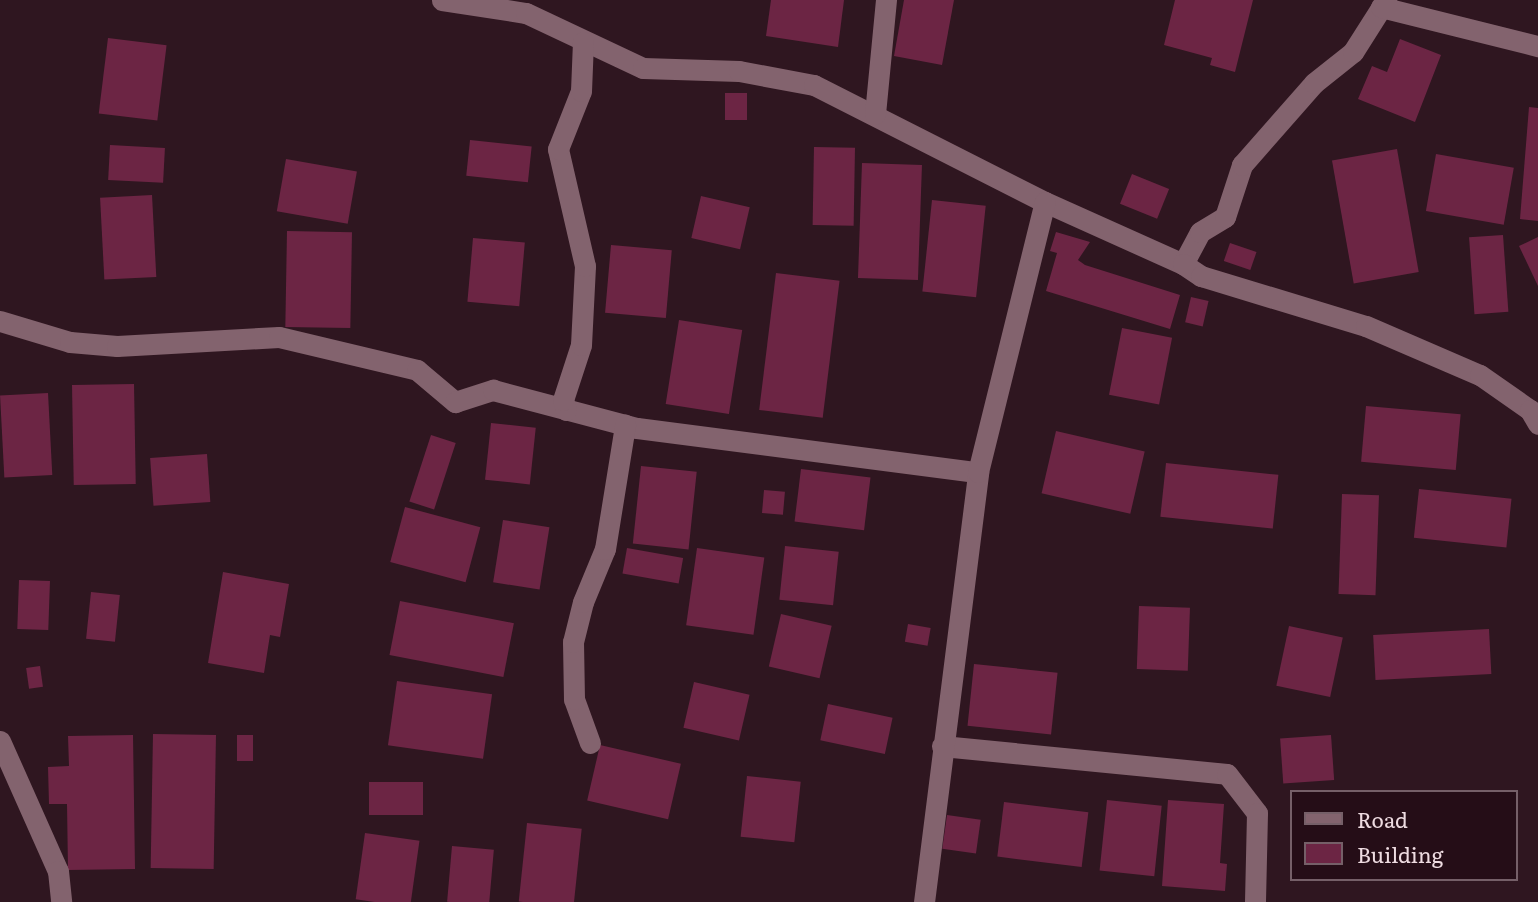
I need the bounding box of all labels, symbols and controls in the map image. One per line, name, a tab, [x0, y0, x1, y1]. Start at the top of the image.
legend	[1290, 790, 1517, 881]
text: Road	[1357, 803, 1408, 834]
text: Building	[1357, 838, 1443, 869]

